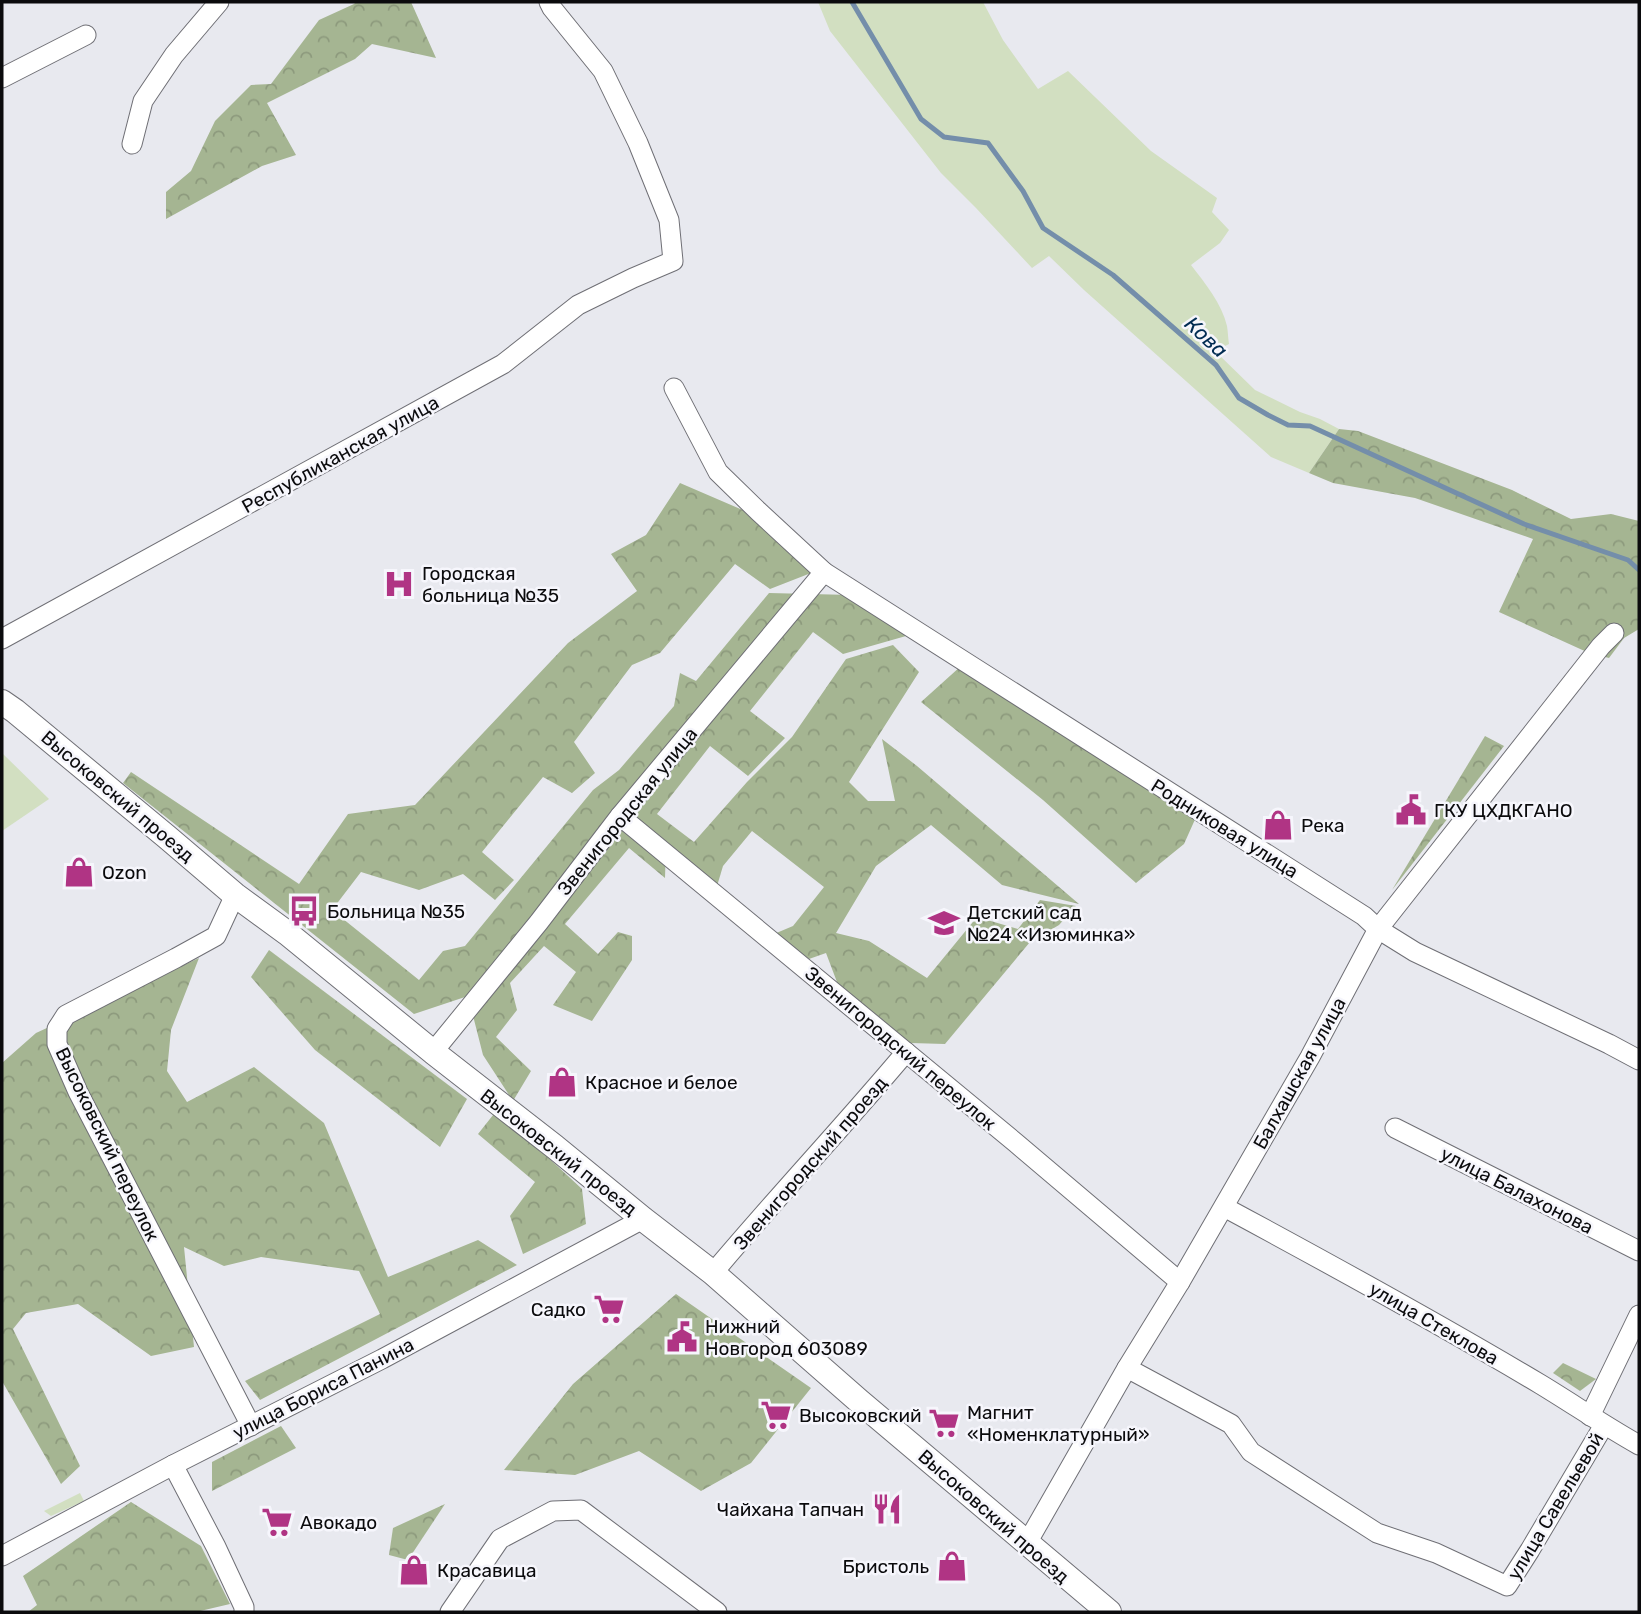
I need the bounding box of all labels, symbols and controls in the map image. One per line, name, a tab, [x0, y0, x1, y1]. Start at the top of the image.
water label: Кова	[1180, 311, 1233, 362]
street label: Республиканская улица	[238, 391, 443, 518]
place label: Городская больница №35	[422, 562, 559, 607]
hospital icon: Городская больница №35	[382, 567, 416, 601]
street label: Звенигородская улица	[553, 723, 702, 900]
street label: Высоковский проезд	[37, 726, 199, 867]
street label: Родниковая улица	[1147, 774, 1303, 883]
public building icon: ГКУ ЦХДКГАНО	[1394, 793, 1428, 827]
place label: ГКУ ЦХДКГАНО	[1434, 799, 1573, 822]
shop icon: Река	[1261, 808, 1295, 842]
place label: Река	[1301, 814, 1345, 837]
shop icon: Ozon	[62, 855, 96, 889]
place label: Ozon	[102, 861, 147, 884]
bus stop icon: Больница №35	[287, 894, 321, 928]
place label: Больница №35	[327, 900, 465, 923]
place label: Детский сад №24 «Изюминка»	[967, 901, 1135, 946]
school or university icon: Детский сад №24 «Изюминка»	[927, 906, 961, 940]
street label: Звенигородский переулок	[800, 962, 1001, 1135]
street label: Балхашская улица	[1248, 993, 1351, 1153]
street label: Высоковский переулок	[51, 1044, 165, 1245]
shop icon: Красное и белое	[545, 1065, 579, 1099]
place label: Красное и белое	[585, 1071, 738, 1094]
street label: Звенигородский проезд	[729, 1072, 892, 1255]
street label: Высоковский проезд	[476, 1084, 642, 1221]
street label: улица Балахонова	[1437, 1142, 1597, 1239]
street label: улица Стеклова	[1365, 1277, 1503, 1370]
supermarket icon: Садко	[592, 1292, 626, 1326]
place label: Садко	[531, 1298, 586, 1321]
place label: Нижний Новгород 603089	[705, 1315, 868, 1360]
public building icon: Нижний Новгород 603089	[665, 1320, 699, 1354]
street label: улица Бориса Панина	[229, 1333, 418, 1444]
supermarket icon: Высоковский	[759, 1398, 793, 1432]
place label: Магнит «Номенклатурный»	[967, 1401, 1150, 1446]
place label: Высоковский	[799, 1404, 922, 1427]
supermarket icon: Магнит «Номенклатурный»	[927, 1406, 961, 1440]
street label: улица Савельевой	[1502, 1428, 1609, 1584]
street label: Высоковский проезд	[913, 1445, 1074, 1588]
restaurant icon: Чайхана Тапчан	[870, 1492, 904, 1526]
place label: Чайхана Тапчан	[717, 1498, 864, 1521]
supermarket icon: Авокадо	[260, 1505, 294, 1539]
place label: Авокадо	[300, 1511, 377, 1534]
shop icon: Бристоль	[935, 1549, 969, 1583]
shop icon: Красавица	[397, 1553, 431, 1587]
place label: Бристоль	[842, 1555, 929, 1578]
place label: Красавица	[437, 1559, 536, 1582]

